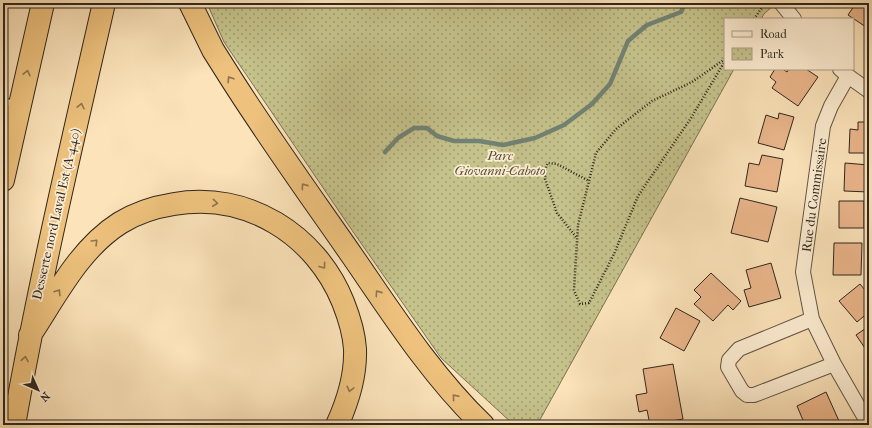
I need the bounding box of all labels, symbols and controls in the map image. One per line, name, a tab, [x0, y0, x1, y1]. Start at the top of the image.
legend	[724, 18, 854, 70]
text: Road	[760, 27, 787, 41]
text: Park	[760, 47, 785, 61]
one-way arrow	[22, 70, 30, 76]
one-way arrow	[228, 76, 235, 83]
one-way arrow	[76, 103, 84, 109]
street label: Desserte nord Laval Est (A-440)	[29, 127, 83, 301]
street label: Rue du Commissaire	[799, 136, 830, 253]
park label: Parc Giovanni-Caboto	[454, 148, 546, 178]
one-way arrow	[301, 183, 309, 190]
one-way arrow	[212, 198, 218, 207]
one-way arrow	[90, 239, 98, 247]
one-way arrow	[318, 262, 325, 269]
one-way arrow	[53, 289, 61, 296]
one-way arrow	[375, 290, 383, 297]
one-way arrow	[21, 356, 29, 362]
north arrow	[18, 370, 58, 410]
one-way arrow	[347, 386, 355, 392]
text: N	[37, 389, 52, 405]
one-way arrow	[453, 394, 460, 402]

